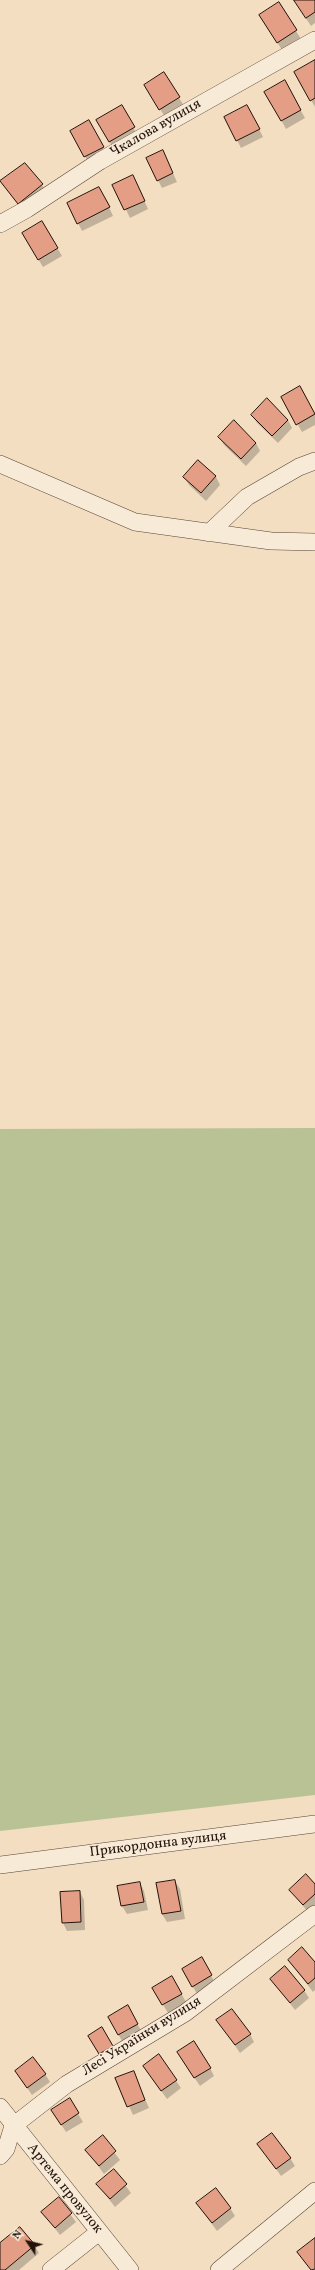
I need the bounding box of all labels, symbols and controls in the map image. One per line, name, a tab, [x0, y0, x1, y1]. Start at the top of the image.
street label: Чкалова вулиця	[108, 96, 204, 162]
street label: Прикордонна вулиця	[89, 1828, 227, 1862]
street label: Лесі Українки вулиця	[79, 1993, 205, 2081]
street label: Артема провулок	[23, 2141, 105, 2237]
north arrow	[8, 2222, 48, 2262]
text: N	[9, 2227, 26, 2242]

